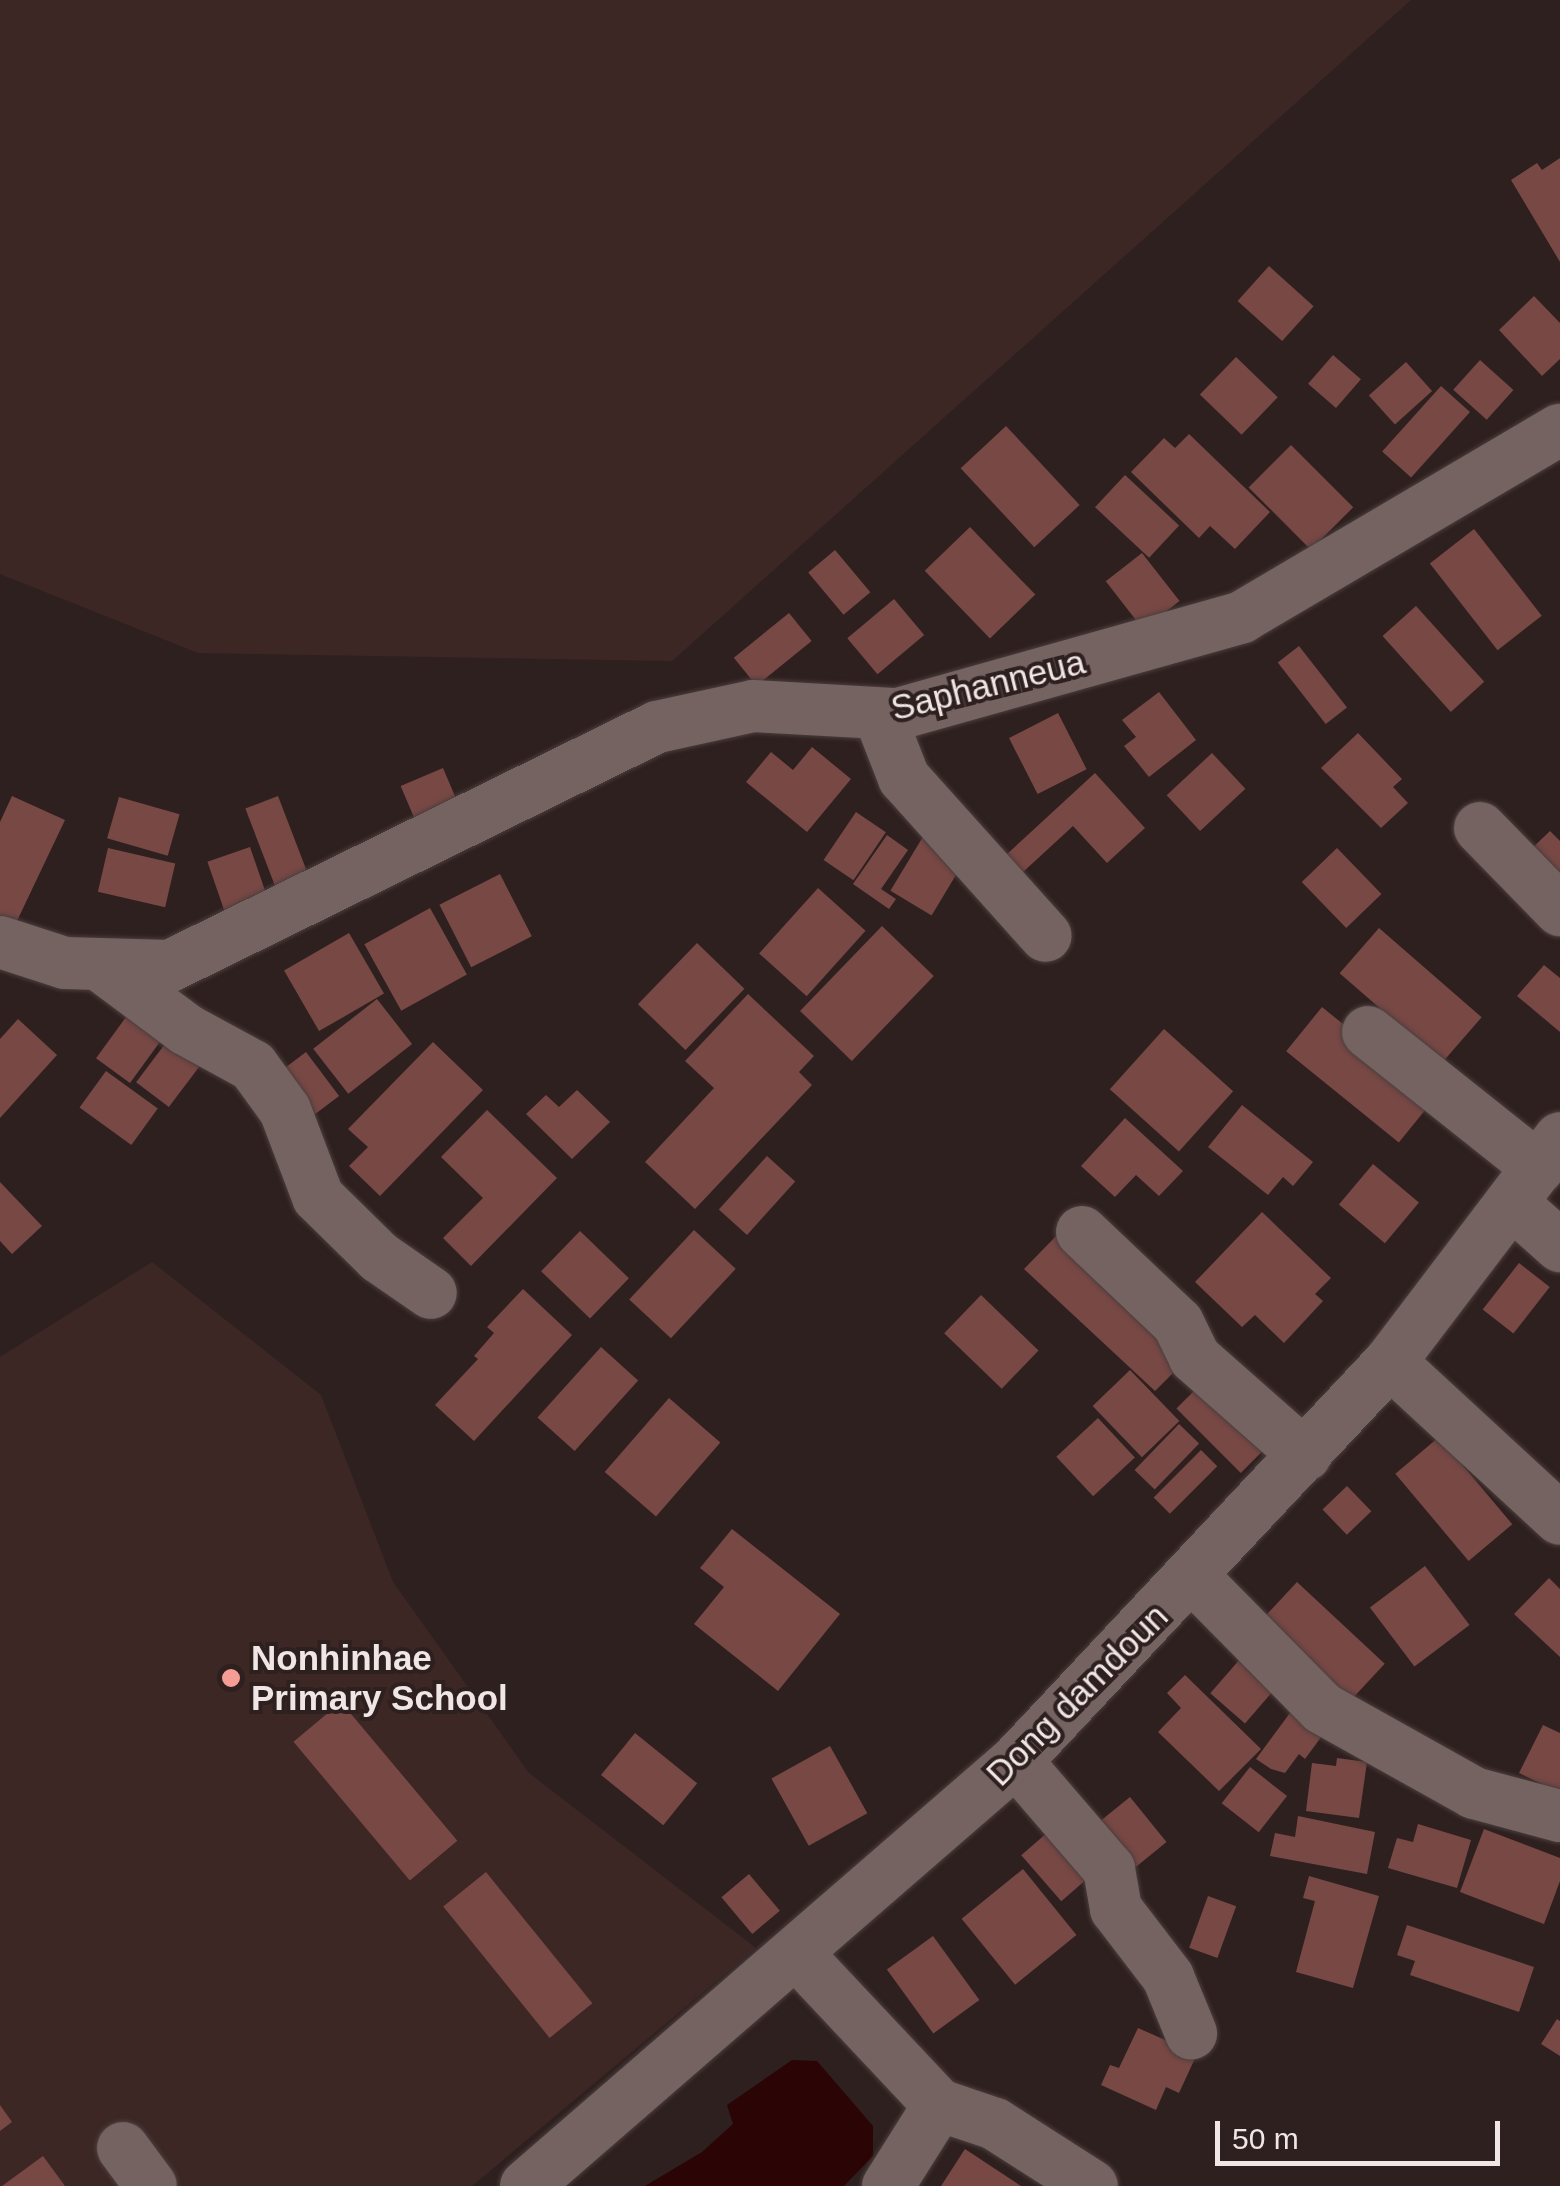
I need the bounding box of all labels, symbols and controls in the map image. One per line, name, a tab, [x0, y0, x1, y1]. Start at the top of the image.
street label: Saphanneua	[887, 641, 1089, 729]
street label: Dong damdoun	[978, 1596, 1176, 1794]
place label: Nonhinhae Primary School	[251, 1637, 508, 1719]
marker: Nonhinhae Primary School	[220, 1667, 242, 1689]
scale bar	[1220, 2101, 1505, 2163]
text: 50 m	[1232, 2122, 1299, 2155]

